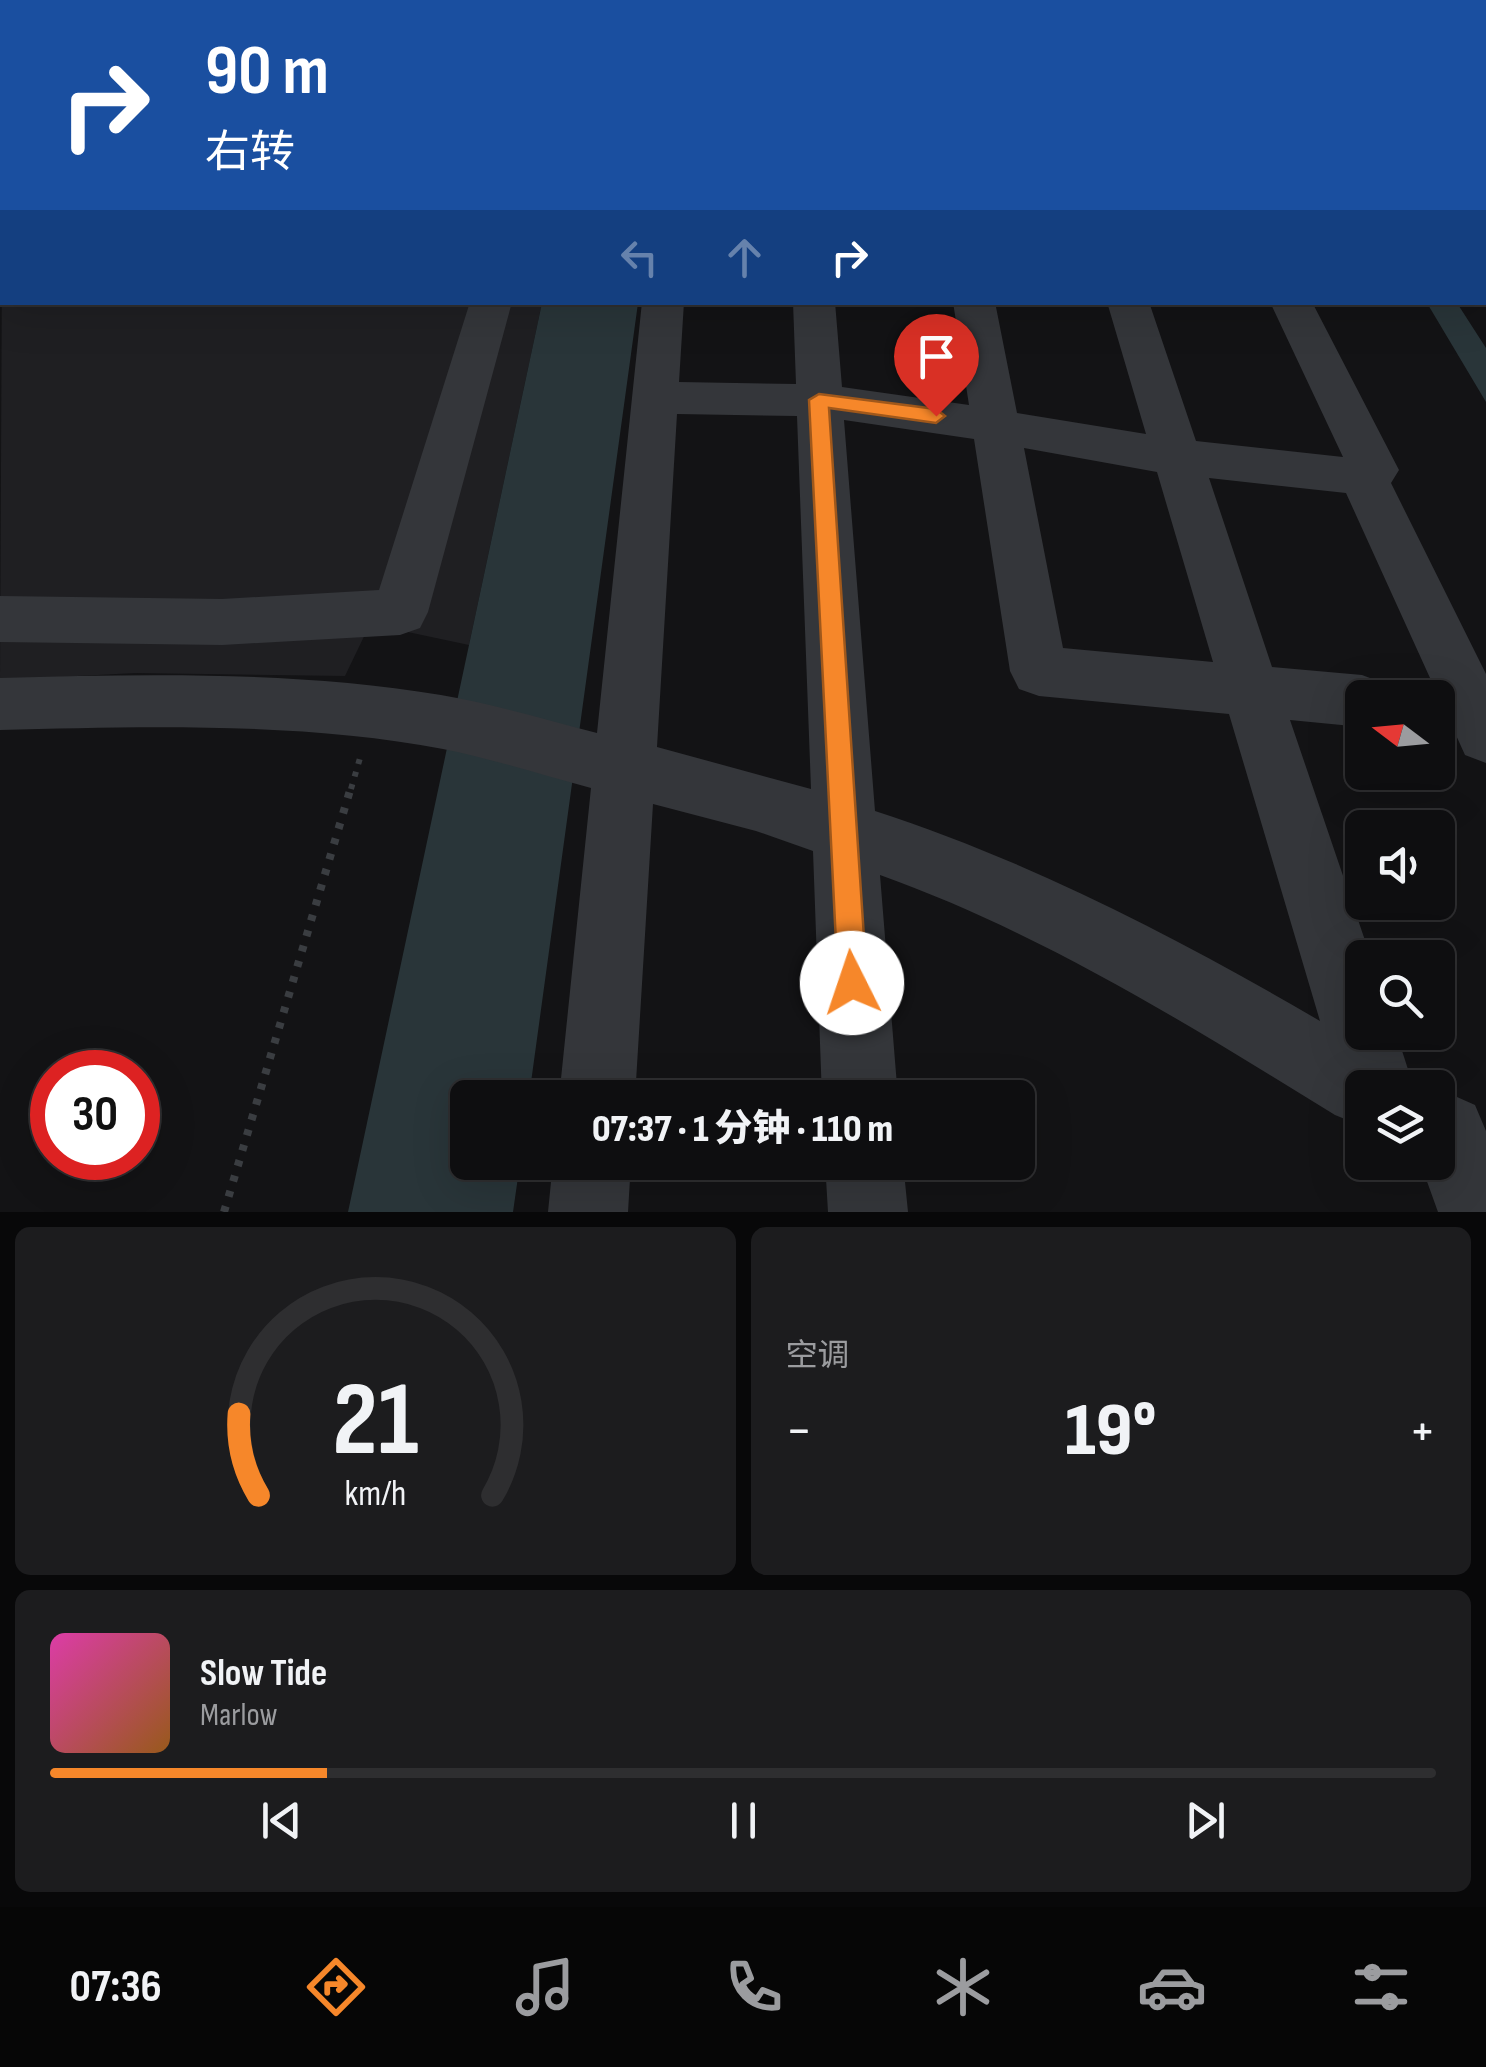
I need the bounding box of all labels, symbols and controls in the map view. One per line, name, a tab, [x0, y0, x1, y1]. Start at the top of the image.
text: 90 m	[205, 30, 329, 114]
icon: right	[40, 40, 170, 170]
text: 右转	[205, 126, 295, 181]
icon: left	[612, 230, 667, 285]
icon: ahead	[717, 230, 772, 285]
icon: right	[822, 230, 877, 285]
pin	[894, 314, 979, 417]
icon: arrive	[909, 329, 964, 384]
north arrow	[1345, 680, 1455, 790]
map controls	[1345, 680, 1455, 1180]
button: sound	[1345, 810, 1455, 920]
position arrow	[800, 931, 904, 1035]
button: search	[1345, 940, 1455, 1050]
speed limit sign: 30	[30, 1050, 160, 1180]
button: layers	[1345, 1070, 1455, 1180]
text: 07:37 · 1 分钟 · 110 m	[592, 1107, 893, 1152]
text: 空调	[786, 1337, 850, 1376]
text: 21	[332, 1359, 418, 1484]
text: 19°	[1065, 1386, 1156, 1477]
text: −	[786, 1398, 812, 1465]
text: +	[1409, 1398, 1436, 1465]
text: km/h	[344, 1473, 406, 1516]
text: Slow Tide	[200, 1651, 327, 1696]
text: Marlow	[200, 1696, 278, 1735]
icon: previous	[254, 1793, 309, 1848]
icon: pause	[716, 1793, 771, 1848]
icon: next	[1178, 1793, 1233, 1848]
icon: directions	[301, 1952, 371, 2022]
icon: music	[510, 1952, 580, 2022]
icon: phone	[719, 1952, 789, 2022]
icon: climate	[928, 1952, 998, 2022]
icon: car	[1137, 1952, 1207, 2022]
icon: filters	[1346, 1952, 1416, 2022]
text: 07:36	[70, 1960, 162, 2015]

